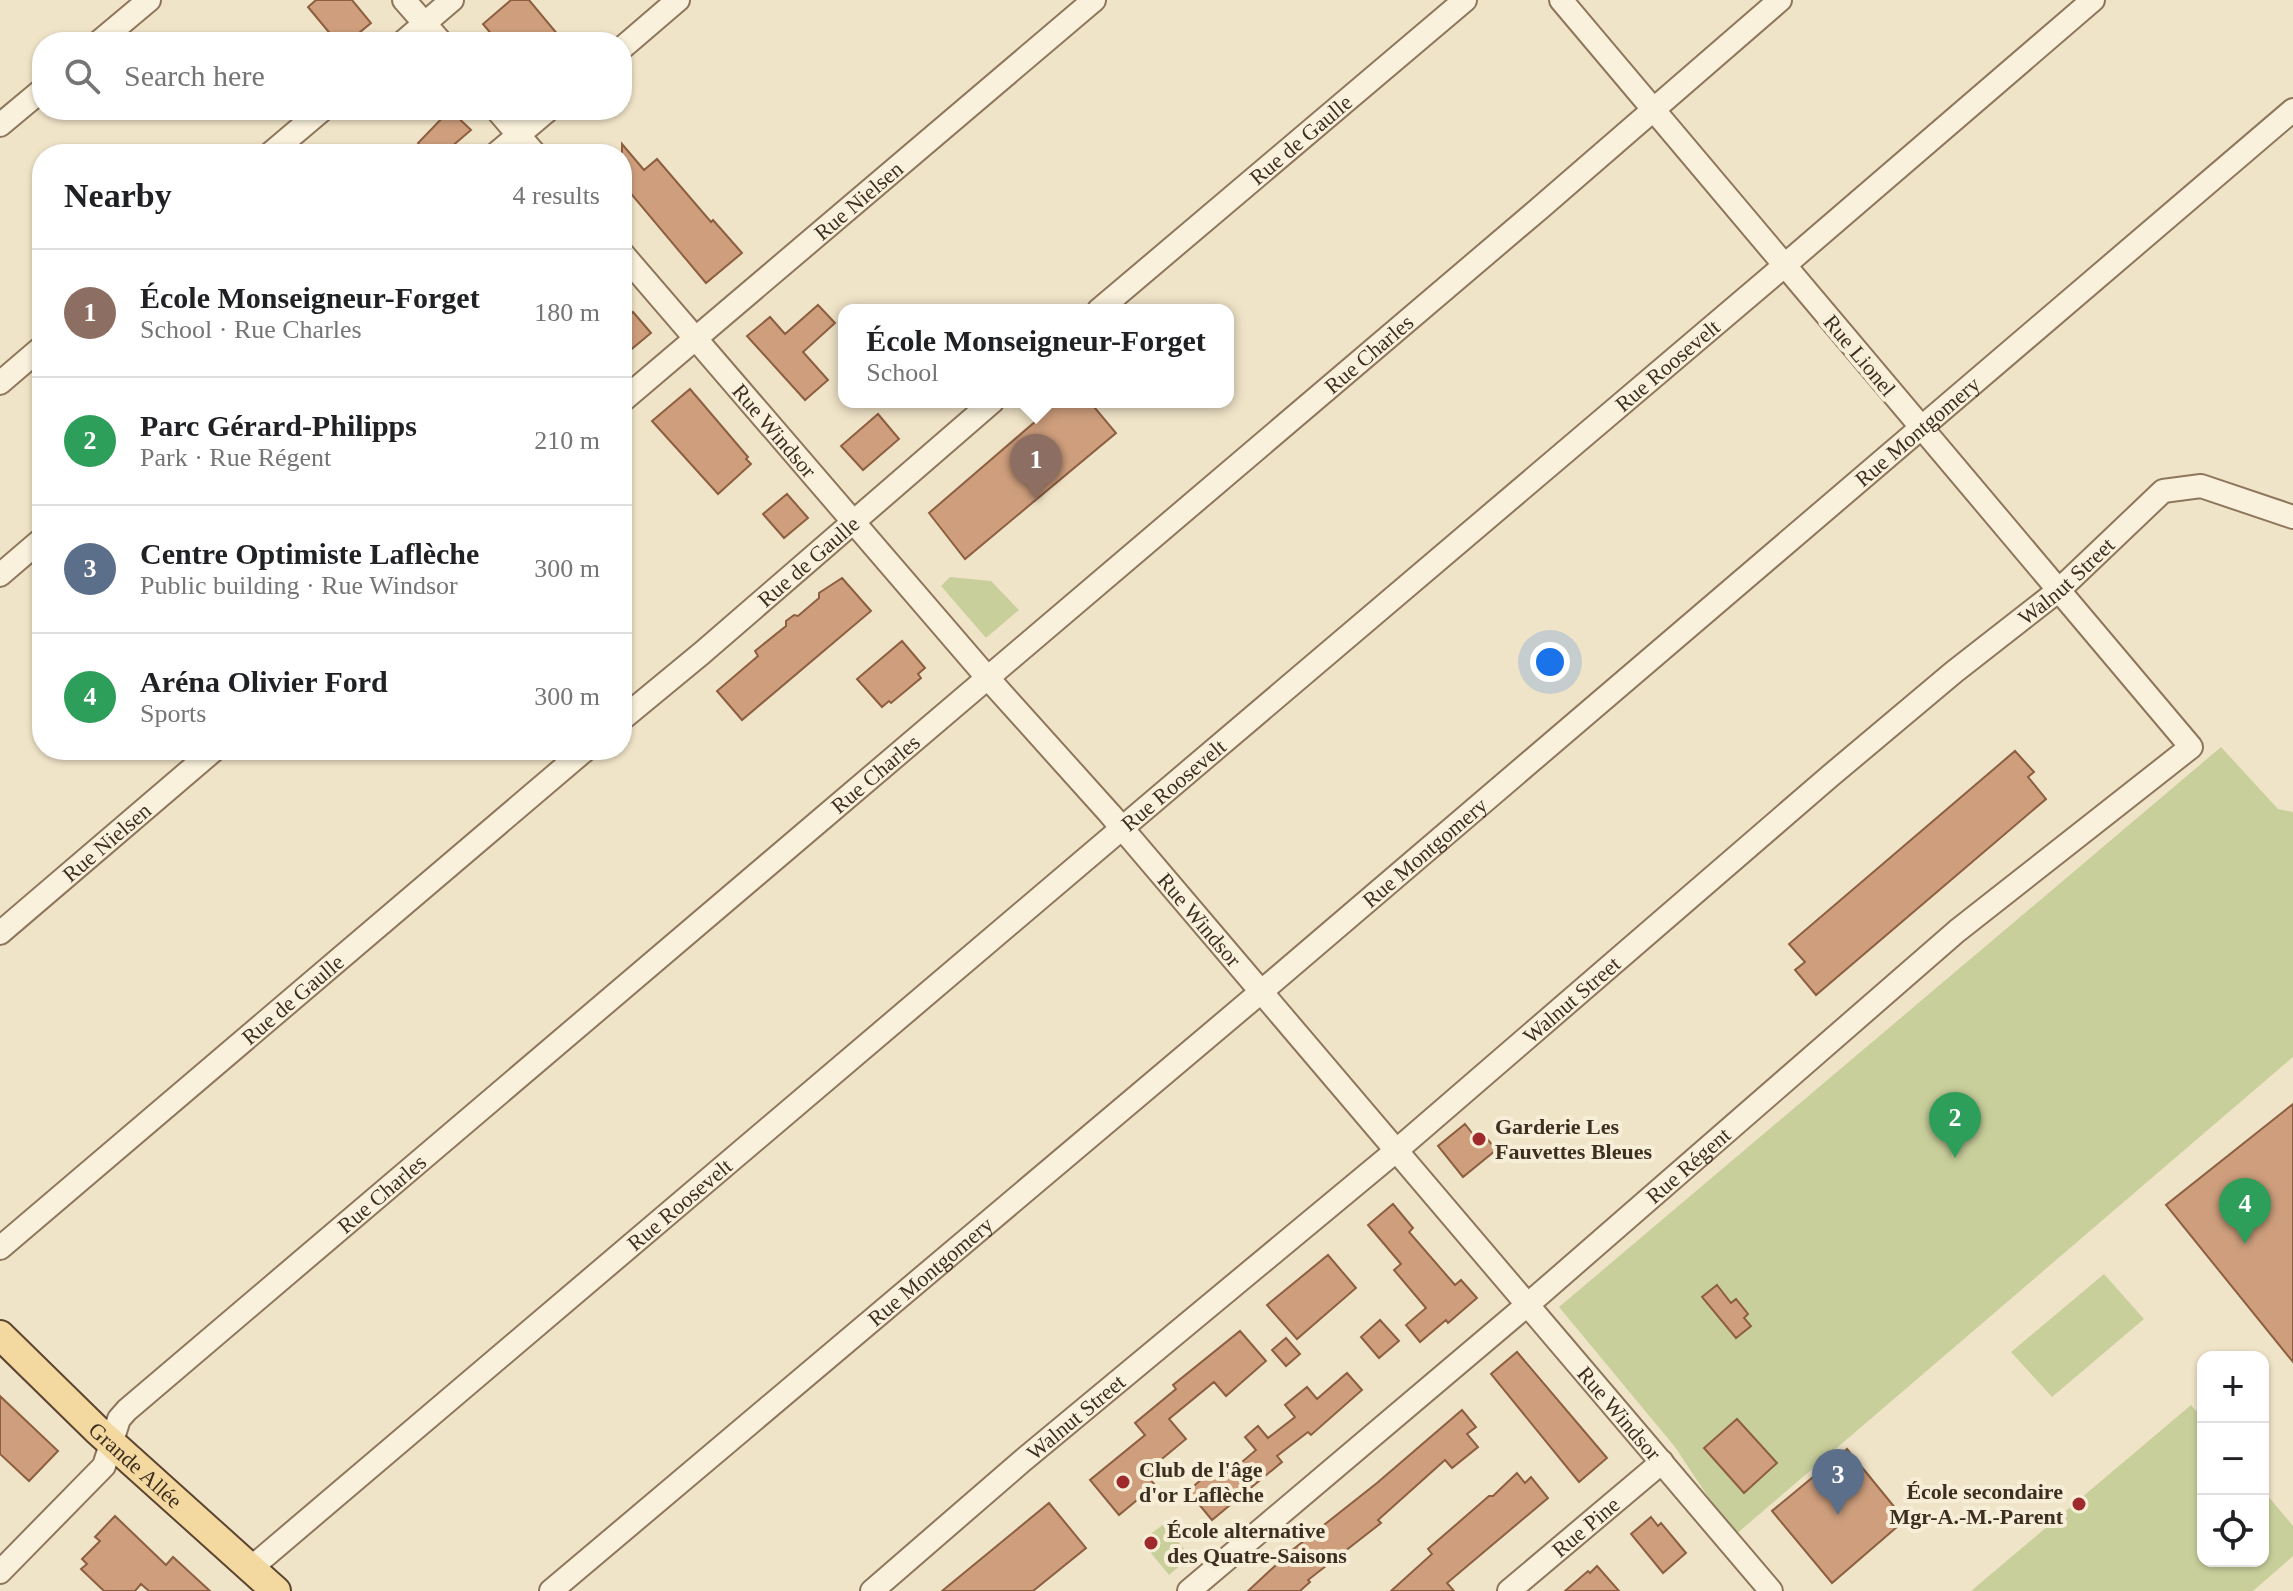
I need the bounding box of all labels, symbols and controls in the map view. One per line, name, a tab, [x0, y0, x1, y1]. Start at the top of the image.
search box	[32, 32, 632, 120]
icon: search	[60, 54, 104, 98]
text: Search here	[124, 59, 265, 92]
street label: Rue de Gaulle	[1245, 90, 1357, 190]
street label: Rue Nielsen	[809, 156, 908, 245]
text: Nearby	[64, 177, 172, 214]
text: 4 results	[513, 181, 600, 210]
text: École Monseigneur-Forget	[140, 281, 480, 314]
text: 1	[84, 298, 97, 327]
text: 180 m	[534, 298, 600, 327]
popup	[838, 304, 1234, 408]
street label: Rue Charles	[1320, 310, 1418, 399]
street label: Rue Lionel	[1818, 310, 1901, 401]
street label: Rue Roosevelt	[1610, 314, 1725, 417]
text: School · Rue Charles	[140, 315, 362, 344]
text: École Monseigneur-Forget	[866, 324, 1206, 357]
text: School	[866, 358, 938, 387]
street label: Rue Montgomery	[1850, 371, 1985, 492]
street label: Rue Windsor	[727, 379, 822, 483]
text: Parc Gérard-Philipps	[140, 409, 417, 442]
text: 2	[84, 426, 97, 455]
text: 210 m	[534, 426, 600, 455]
pin: 1	[1010, 434, 1062, 500]
text: Park · Rue Régent	[140, 443, 331, 472]
street label: Rue de Gaulle	[753, 511, 864, 612]
street label: Walnut Street	[2013, 532, 2119, 630]
text: Centre Optimiste Laflèche	[140, 537, 479, 570]
text: 3	[84, 554, 97, 583]
text: 300 m	[534, 554, 600, 583]
text: Public building · Rue Windsor	[140, 571, 458, 600]
your location	[1530, 642, 1570, 682]
text: Aréna Olivier Ford	[140, 665, 388, 698]
text: 4	[84, 682, 97, 711]
text: 300 m	[534, 682, 600, 711]
text: Sports	[140, 699, 206, 728]
street label: Rue Charles	[826, 729, 925, 819]
street label: Rue Roosevelt	[1116, 734, 1231, 836]
street label: Rue Montgomery	[1357, 792, 1492, 913]
street label: Rue Nielsen	[57, 798, 156, 887]
street label: Rue Windsor	[1152, 868, 1247, 972]
street label: Rue de Gaulle	[237, 949, 349, 1050]
street label: Walnut Street	[1518, 951, 1625, 1048]
pin: 2	[1929, 1092, 1981, 1158]
place label: Garderie Les Fauvettes Bleues	[1495, 1114, 1652, 1164]
street label: Rue Régent	[1641, 1122, 1735, 1209]
marker: Garderie Les Fauvettes Bleues	[1470, 1130, 1488, 1148]
street label: Rue Charles	[333, 1149, 431, 1238]
street label: Rue Roosevelt	[622, 1153, 737, 1256]
pin: 4	[2219, 1178, 2271, 1244]
street label: Rue Montgomery	[863, 1212, 998, 1331]
map controls	[2197, 1351, 2269, 1567]
button: +	[2197, 1351, 2269, 1423]
street label: Rue Windsor	[1572, 1361, 1667, 1466]
street label: Walnut Street	[1022, 1369, 1130, 1465]
street label: Grande Allée	[84, 1417, 187, 1514]
button: −	[2197, 1423, 2269, 1495]
pin: 3	[1812, 1449, 1864, 1515]
place label: Club de l'âge d'or Laflèche	[1139, 1457, 1264, 1507]
marker: Club de l'âge d'or Laflèche	[1114, 1473, 1132, 1491]
place label: École secondaire Mgr-A.-M.-Parent	[1890, 1479, 2064, 1529]
street label: Rue Pine	[1547, 1492, 1624, 1562]
marker: École secondaire Mgr-A.-M.-Parent	[2070, 1495, 2088, 1513]
button: locate	[2197, 1495, 2269, 1567]
place label: École alternative des Quatre-Saisons	[1167, 1518, 1347, 1568]
marker: École alternative des Quatre-Saisons	[1142, 1534, 1160, 1552]

